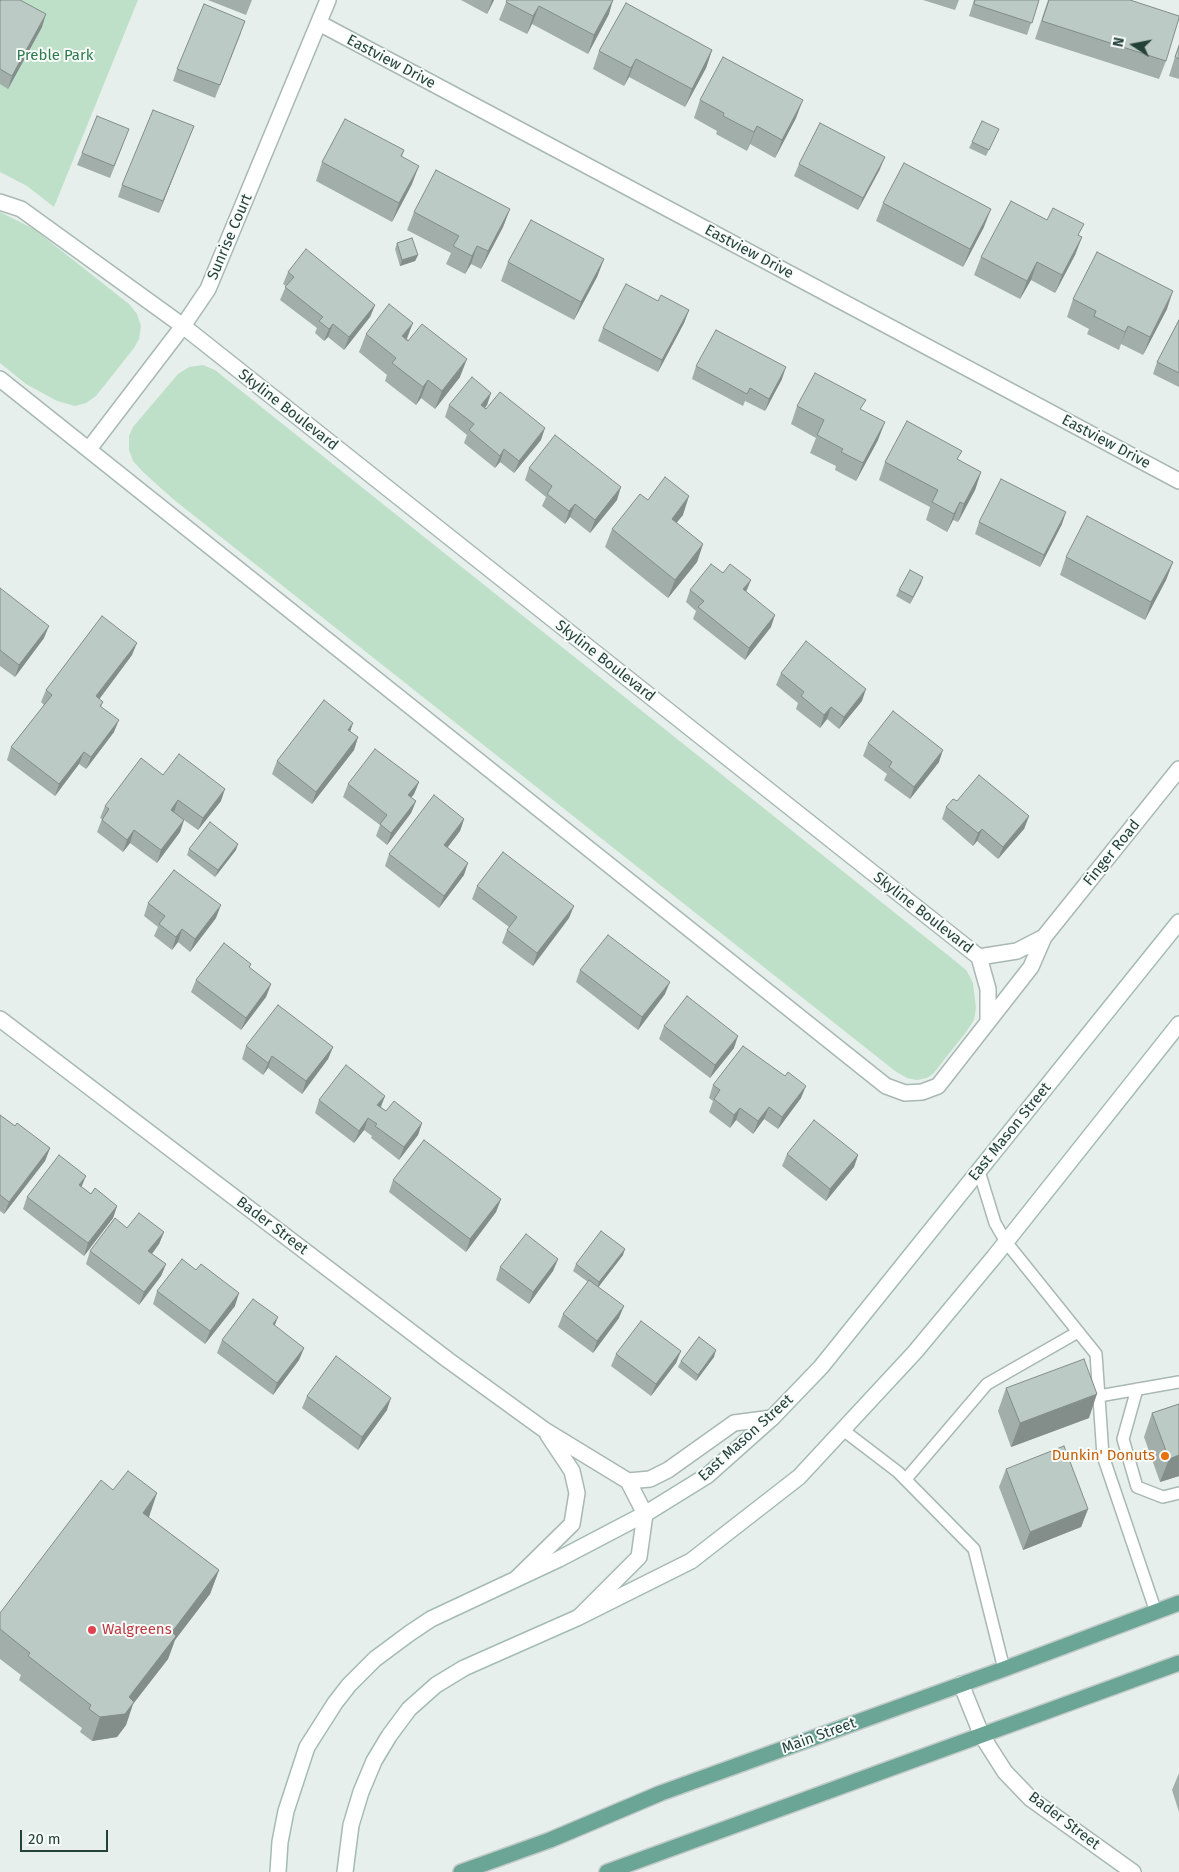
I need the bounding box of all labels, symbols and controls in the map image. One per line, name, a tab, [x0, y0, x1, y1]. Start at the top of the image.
north arrow	[1109, 20, 1159, 70]
street label: Eastview Drive	[344, 31, 438, 93]
text: N	[1110, 36, 1128, 48]
park label: Preble Park	[17, 47, 93, 65]
street label: Sunrise Court	[204, 191, 256, 283]
street label: Eastview Drive	[702, 221, 796, 283]
street label: Skyline Boulevard	[235, 366, 341, 454]
street label: Eastview Drive	[1059, 411, 1153, 473]
street label: Skyline Boulevard	[552, 617, 658, 705]
street label: Finger Road	[1080, 816, 1144, 890]
street label: Skyline Boulevard	[870, 869, 976, 957]
street label: East Mason Street	[965, 1079, 1055, 1185]
street label: Bader Street	[233, 1193, 311, 1259]
street label: East Mason Street	[695, 1391, 797, 1485]
place label: Dunkin' Donuts	[1052, 1447, 1155, 1465]
marker: Dunkin' Donuts	[1159, 1450, 1171, 1462]
place label: Walgreens	[102, 1621, 172, 1639]
marker: Walgreens	[86, 1624, 98, 1636]
street label: Main Street	[779, 1714, 859, 1758]
street label: Bader Street	[1025, 1788, 1103, 1854]
scale bar	[22, 1820, 110, 1852]
text: 20 m	[28, 1830, 61, 1848]

